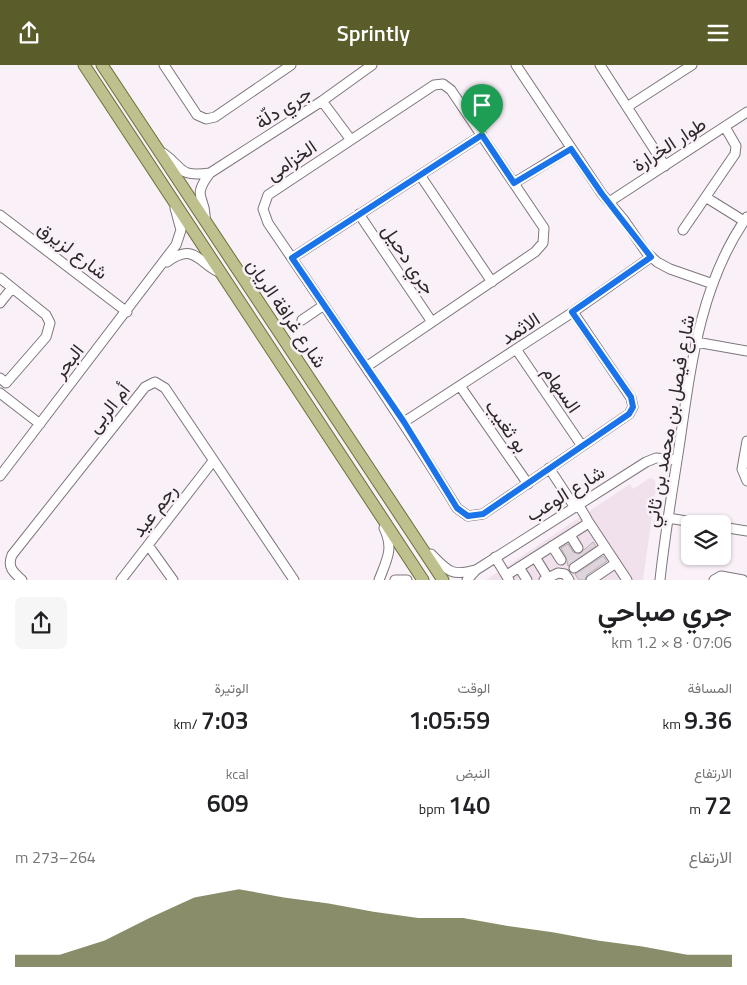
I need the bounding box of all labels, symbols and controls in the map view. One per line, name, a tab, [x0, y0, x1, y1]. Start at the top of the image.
text: Sprintly	[337, 16, 410, 50]
icon: share	[15, 19, 43, 47]
icon: menu	[704, 19, 732, 47]
street label: جري دلّة	[249, 78, 318, 137]
pin	[461, 84, 503, 135]
icon: arrive	[468, 91, 496, 119]
street label: طوار الخرارة	[626, 109, 711, 178]
street label: الخزامى	[259, 132, 322, 187]
street label: شارع لزيرق	[32, 213, 115, 286]
street label: جري دحيل	[373, 218, 444, 301]
street label: شارع غرافة الريان	[240, 252, 335, 373]
street label: الاثمد	[494, 304, 545, 351]
street label: شارع فيصل بن محمد بن ثاني	[636, 312, 703, 530]
street label: البحر	[44, 337, 90, 385]
street label: السهام	[536, 359, 589, 418]
street label: أم الربى	[79, 377, 136, 439]
street label: بو ثغيب	[478, 393, 536, 458]
street label: شارع الوعب	[520, 457, 610, 528]
street label: رجم عيد	[123, 477, 184, 543]
map controls	[681, 515, 731, 565]
button: layers	[681, 515, 731, 565]
text: جري صباحي	[597, 589, 732, 632]
button: share	[15, 597, 67, 649]
text: 07:06 · 8 × 1.2 km	[611, 630, 732, 654]
text: الوتيرة	[214, 677, 249, 698]
text: الوقت	[457, 677, 490, 698]
text: المسافة	[688, 677, 732, 698]
text: 7:03	[201, 701, 249, 739]
text: 1:05:59	[408, 701, 490, 739]
text: 9.36	[684, 701, 732, 739]
text: /km	[173, 713, 201, 734]
text: km	[663, 713, 684, 734]
text: النبض	[456, 762, 490, 783]
text: الارتفاع	[694, 762, 732, 783]
text: kcal	[226, 763, 249, 784]
text: 609	[207, 784, 249, 822]
text: 140	[448, 786, 490, 824]
text: 72	[704, 786, 732, 824]
text: bpm	[419, 798, 448, 819]
text: m	[689, 798, 704, 819]
text: 264–273 m	[15, 845, 96, 869]
text: الارتفاع	[689, 845, 732, 869]

